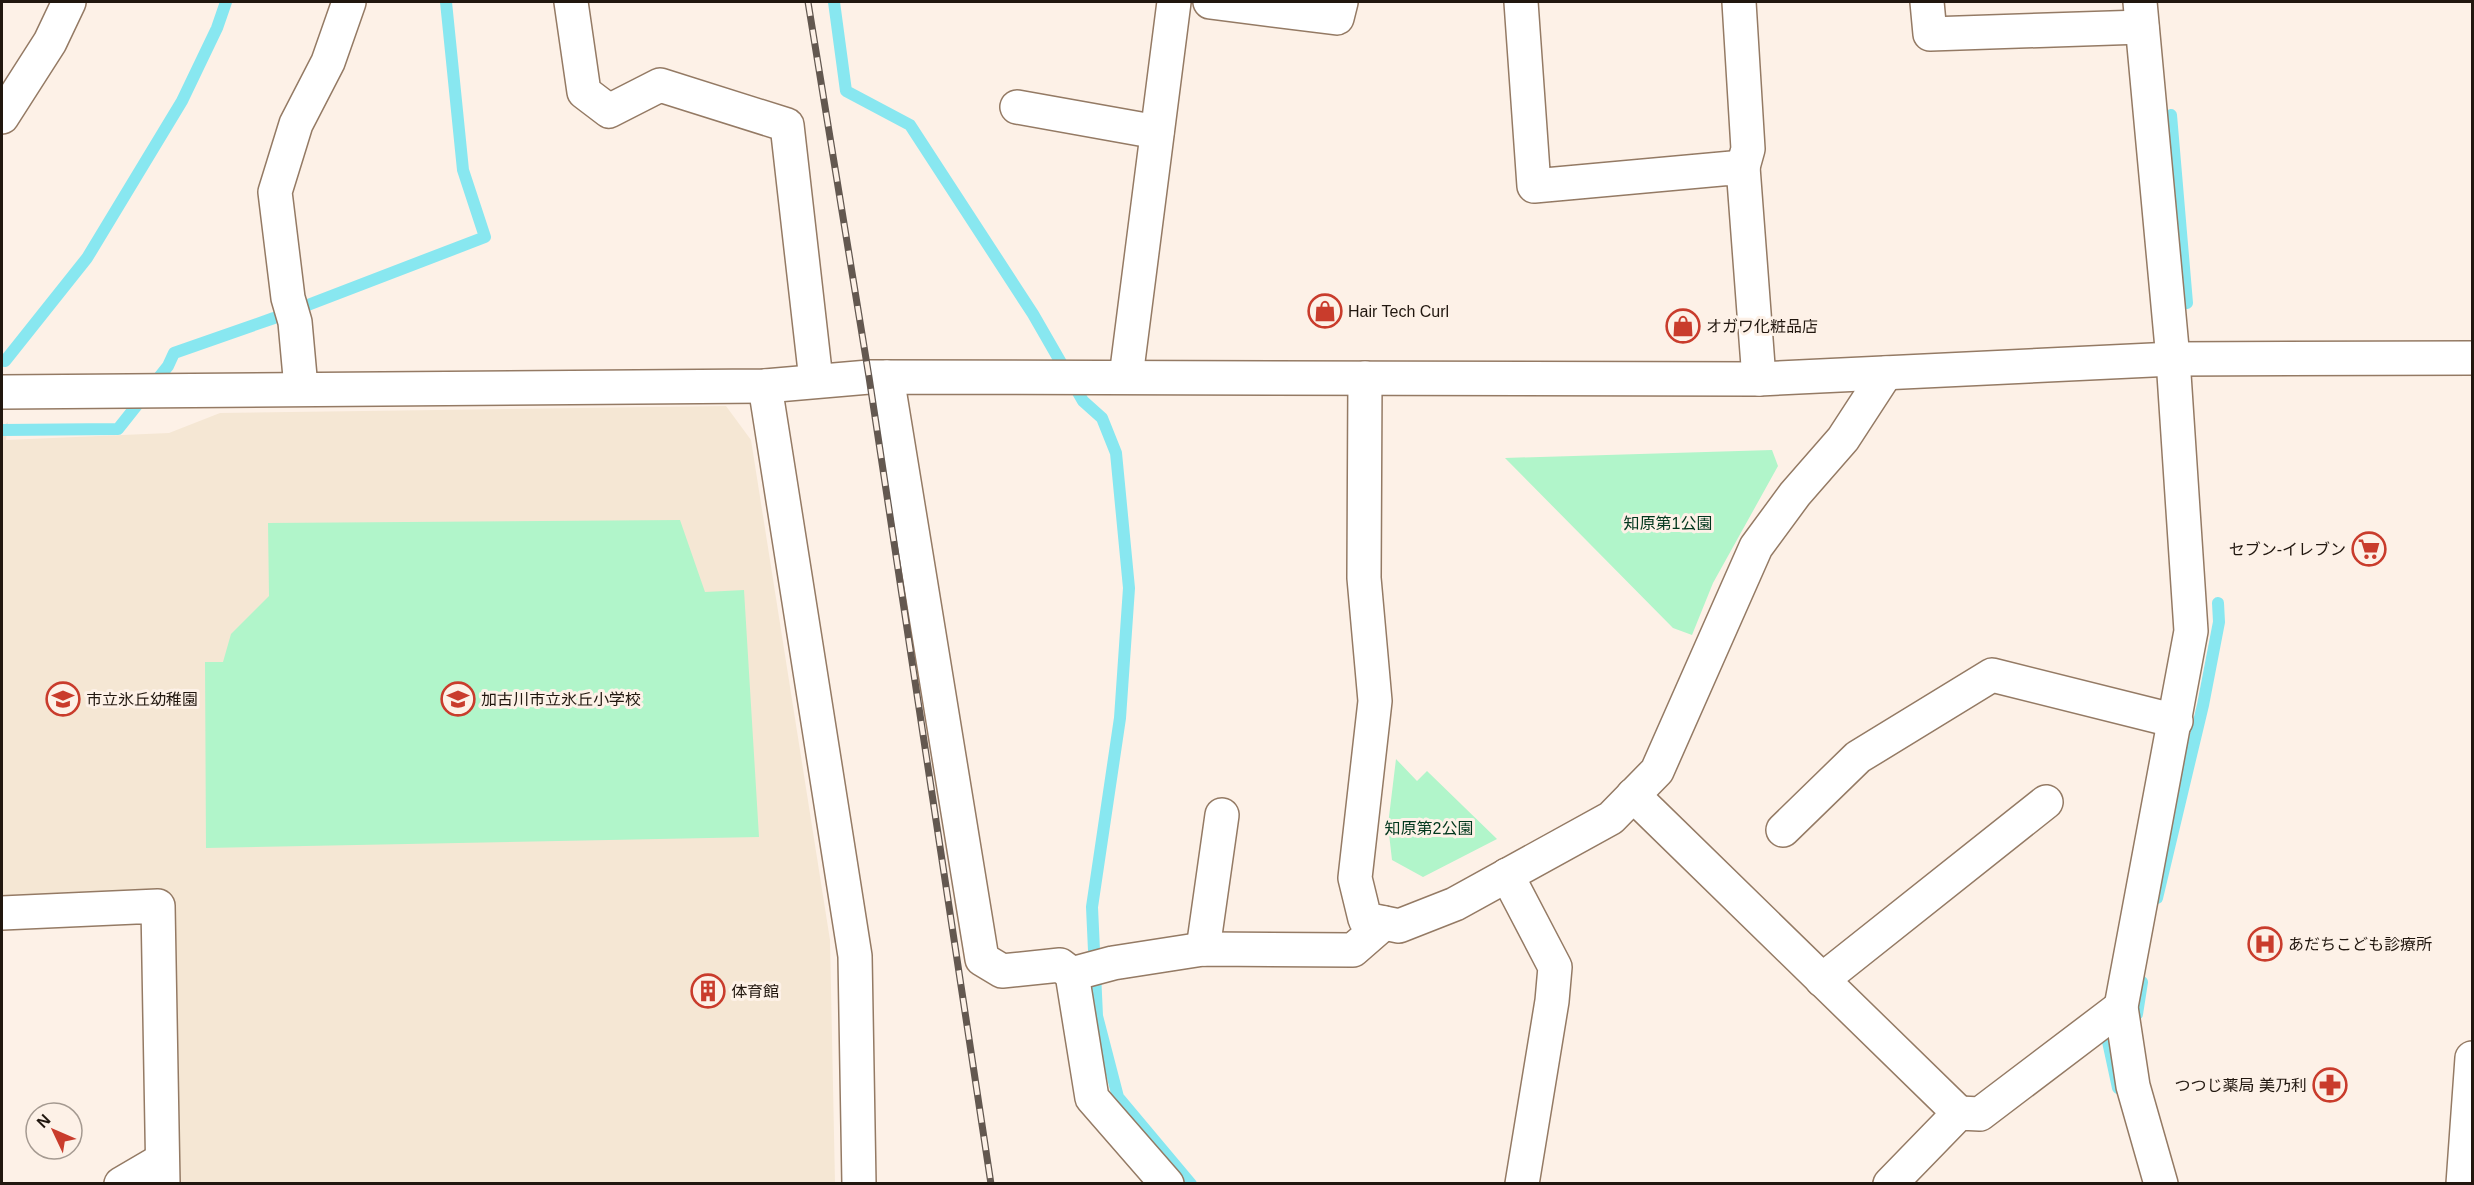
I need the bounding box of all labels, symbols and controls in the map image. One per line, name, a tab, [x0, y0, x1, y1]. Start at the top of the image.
shop icon: Hair Tech Curl	[1307, 293, 1343, 329]
place label: Hair Tech Curl	[1348, 303, 1449, 320]
shop icon: オガワ化粧品店	[1665, 308, 1701, 344]
place label: オガワ化粧品店	[1706, 318, 1818, 335]
park label: 知原第1公園	[1624, 515, 1712, 532]
supermarket icon: セブン-イレブン	[2351, 531, 2387, 567]
place label: セブン-イレブン	[2229, 541, 2346, 558]
school or university icon: 市立氷丘幼稚園	[45, 681, 81, 717]
school or university icon: 加古川市立氷丘小学校	[440, 681, 476, 717]
place label: 市立氷丘幼稚園	[86, 691, 198, 708]
place label: 加古川市立氷丘小学校	[481, 691, 641, 708]
park label: 知原第2公園	[1385, 820, 1473, 837]
hospital icon: あだちこども診療所	[2247, 926, 2283, 962]
place label: あだちこども診療所	[2288, 936, 2432, 953]
building icon: 体育館	[690, 973, 726, 1009]
place label: 体育館	[731, 983, 779, 1000]
pharmacy icon: つつじ薬局 美乃利	[2312, 1067, 2348, 1103]
place label: つつじ薬局 美乃利	[2175, 1077, 2307, 1094]
north arrow	[24, 1101, 84, 1161]
text: N	[33, 1111, 54, 1131]

